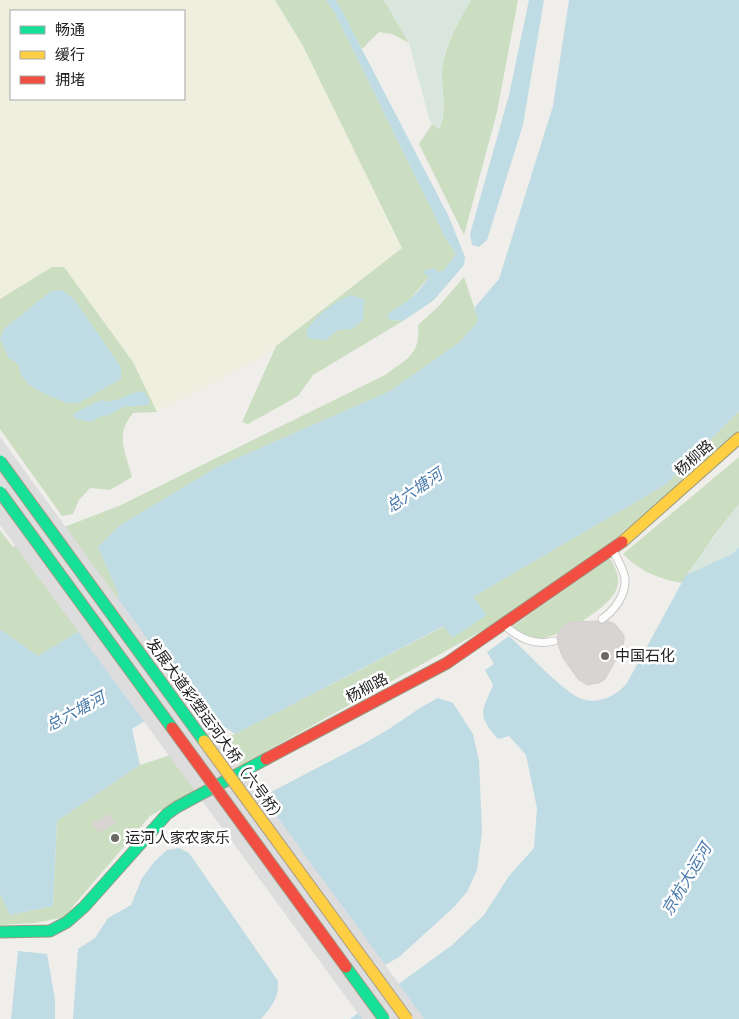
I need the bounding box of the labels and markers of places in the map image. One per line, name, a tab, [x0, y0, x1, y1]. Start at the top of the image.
place label: 中国石化	[615, 646, 675, 665]
marker: 中国石化	[599, 650, 611, 662]
place label: 运河人家农家乐	[125, 828, 230, 847]
marker: 运河人家农家乐	[109, 832, 121, 844]

